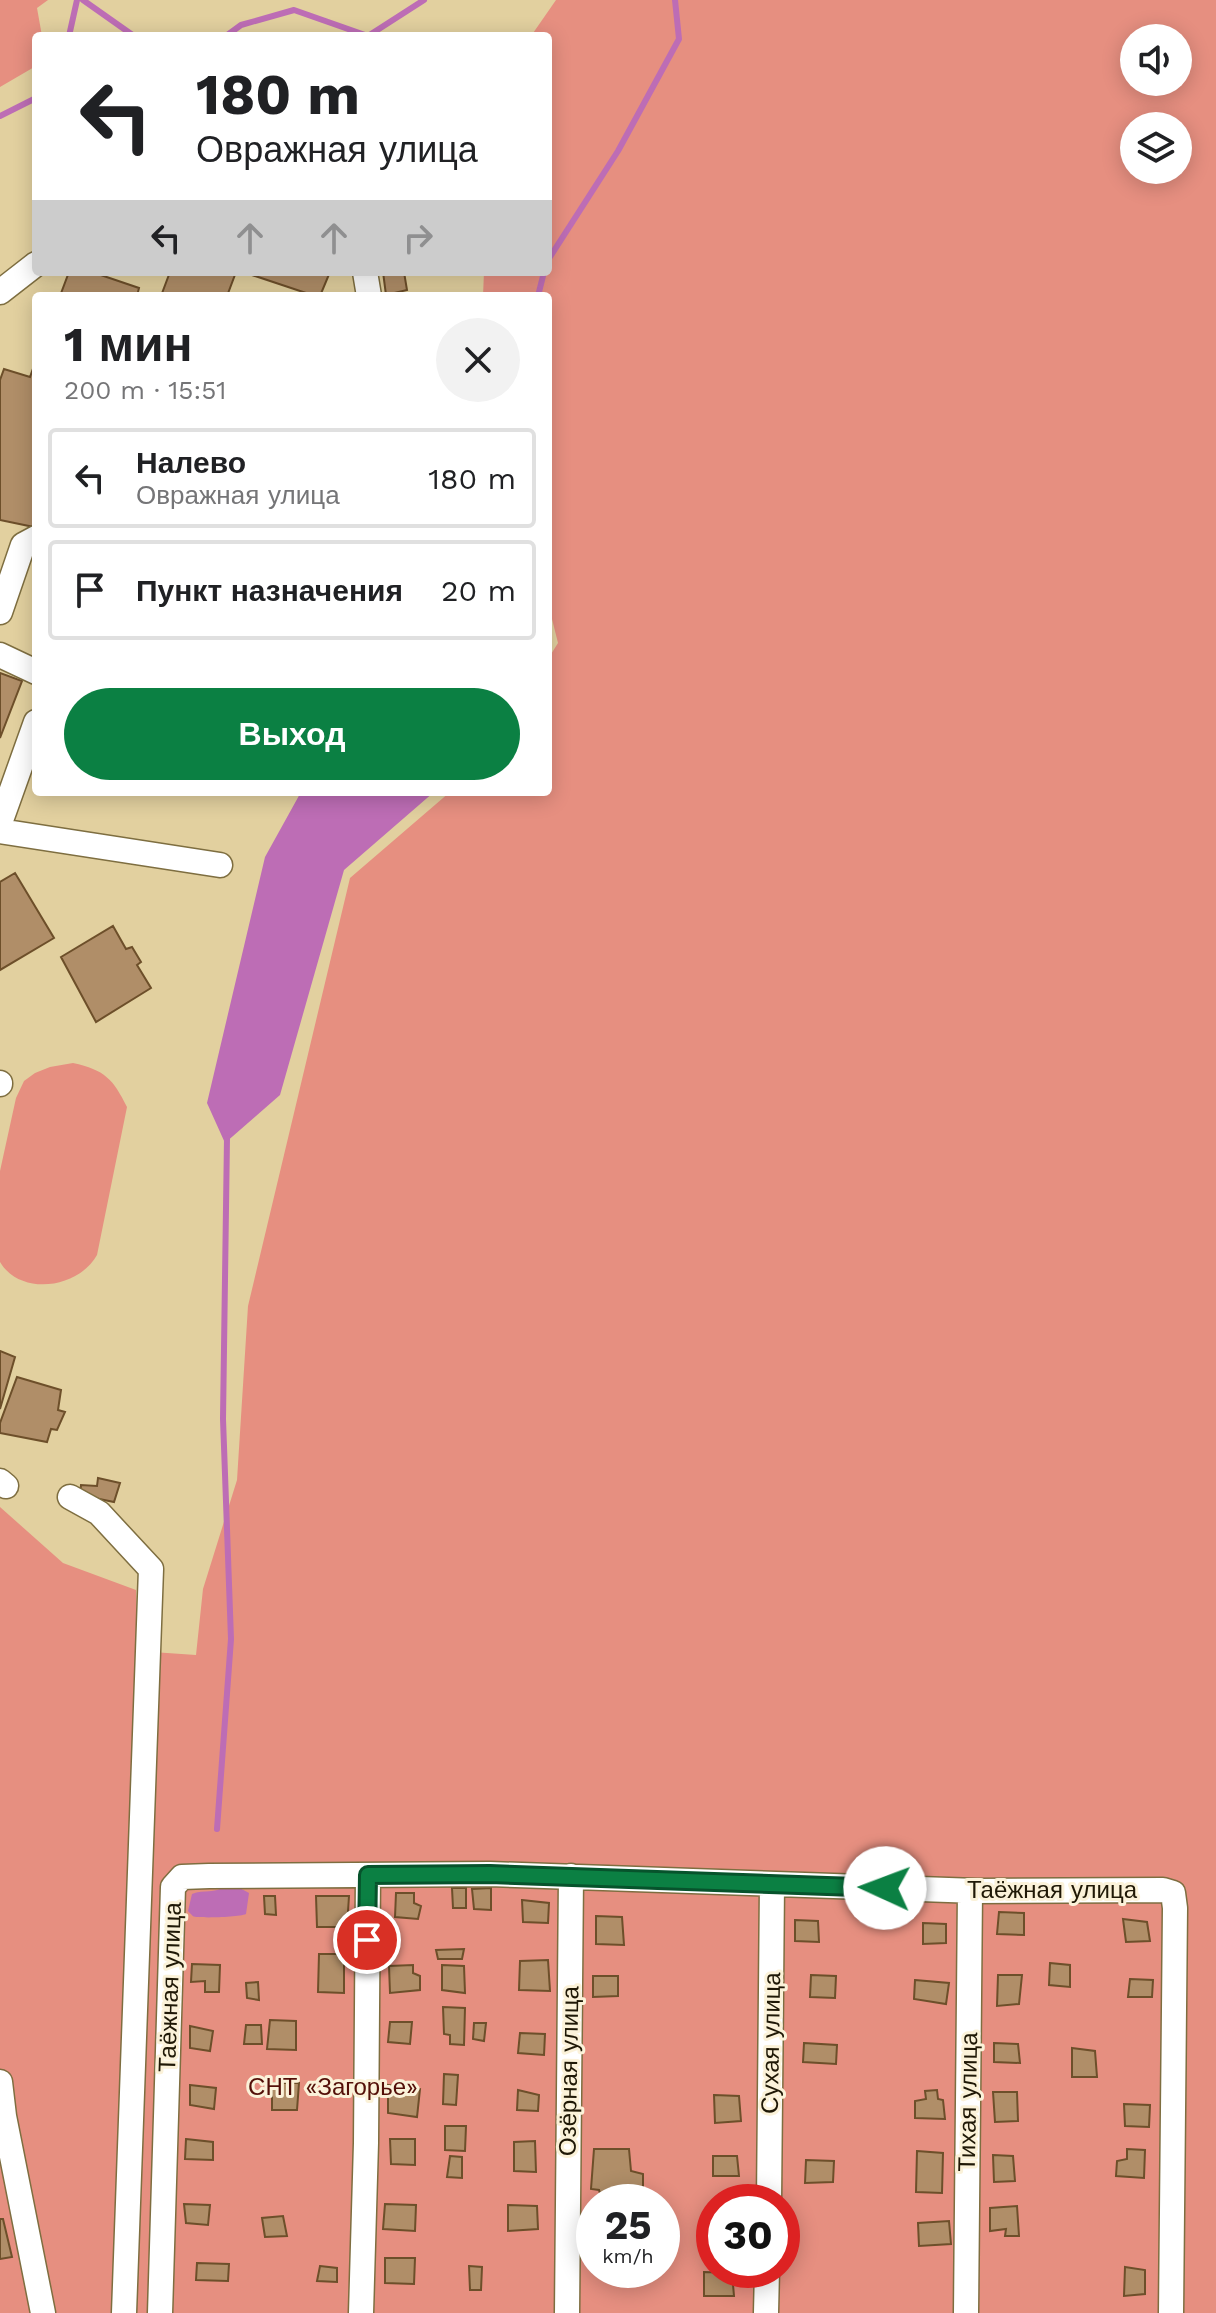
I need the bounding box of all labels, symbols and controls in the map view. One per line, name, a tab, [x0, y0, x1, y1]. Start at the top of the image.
map controls	[1120, 24, 1192, 184]
button: sound	[1120, 24, 1192, 96]
text: 180 m	[196, 62, 360, 128]
icon: left	[64, 64, 168, 168]
button: layers	[1120, 112, 1192, 184]
text: Овражная улица	[196, 129, 478, 171]
icon: left	[144, 216, 188, 260]
icon: ahead	[228, 216, 272, 260]
icon: ahead	[312, 216, 356, 260]
icon: right	[396, 216, 440, 260]
text: 1 мин	[64, 316, 192, 373]
button: close	[436, 318, 520, 402]
text: 200 m · 15:51	[64, 375, 226, 405]
text: Налево	[136, 445, 246, 480]
icon: left	[68, 456, 112, 500]
text: 180 m	[428, 461, 516, 496]
text: Овражная улица	[136, 480, 340, 510]
icon: arrive	[68, 568, 112, 612]
text: Пункт назначения	[136, 573, 403, 608]
text: 20 m	[441, 573, 516, 608]
button: Выход	[64, 688, 520, 780]
position arrow	[843, 1846, 927, 1930]
street label: Таёжная улица	[967, 1876, 1138, 1904]
street label: Таёжная улица	[153, 1901, 187, 2072]
pin	[333, 1906, 401, 1974]
icon: arrive	[345, 1918, 389, 1962]
street label: Сухая улица	[756, 1971, 786, 2114]
street label: Озёрная улица	[554, 1985, 584, 2156]
street label: Тихая улица	[953, 2031, 983, 2172]
park label: СНТ «Загорье»	[248, 2073, 418, 2101]
speed limit sign: 30	[696, 2184, 800, 2288]
text: 25	[604, 2202, 652, 2249]
text: km/h	[602, 2244, 654, 2268]

